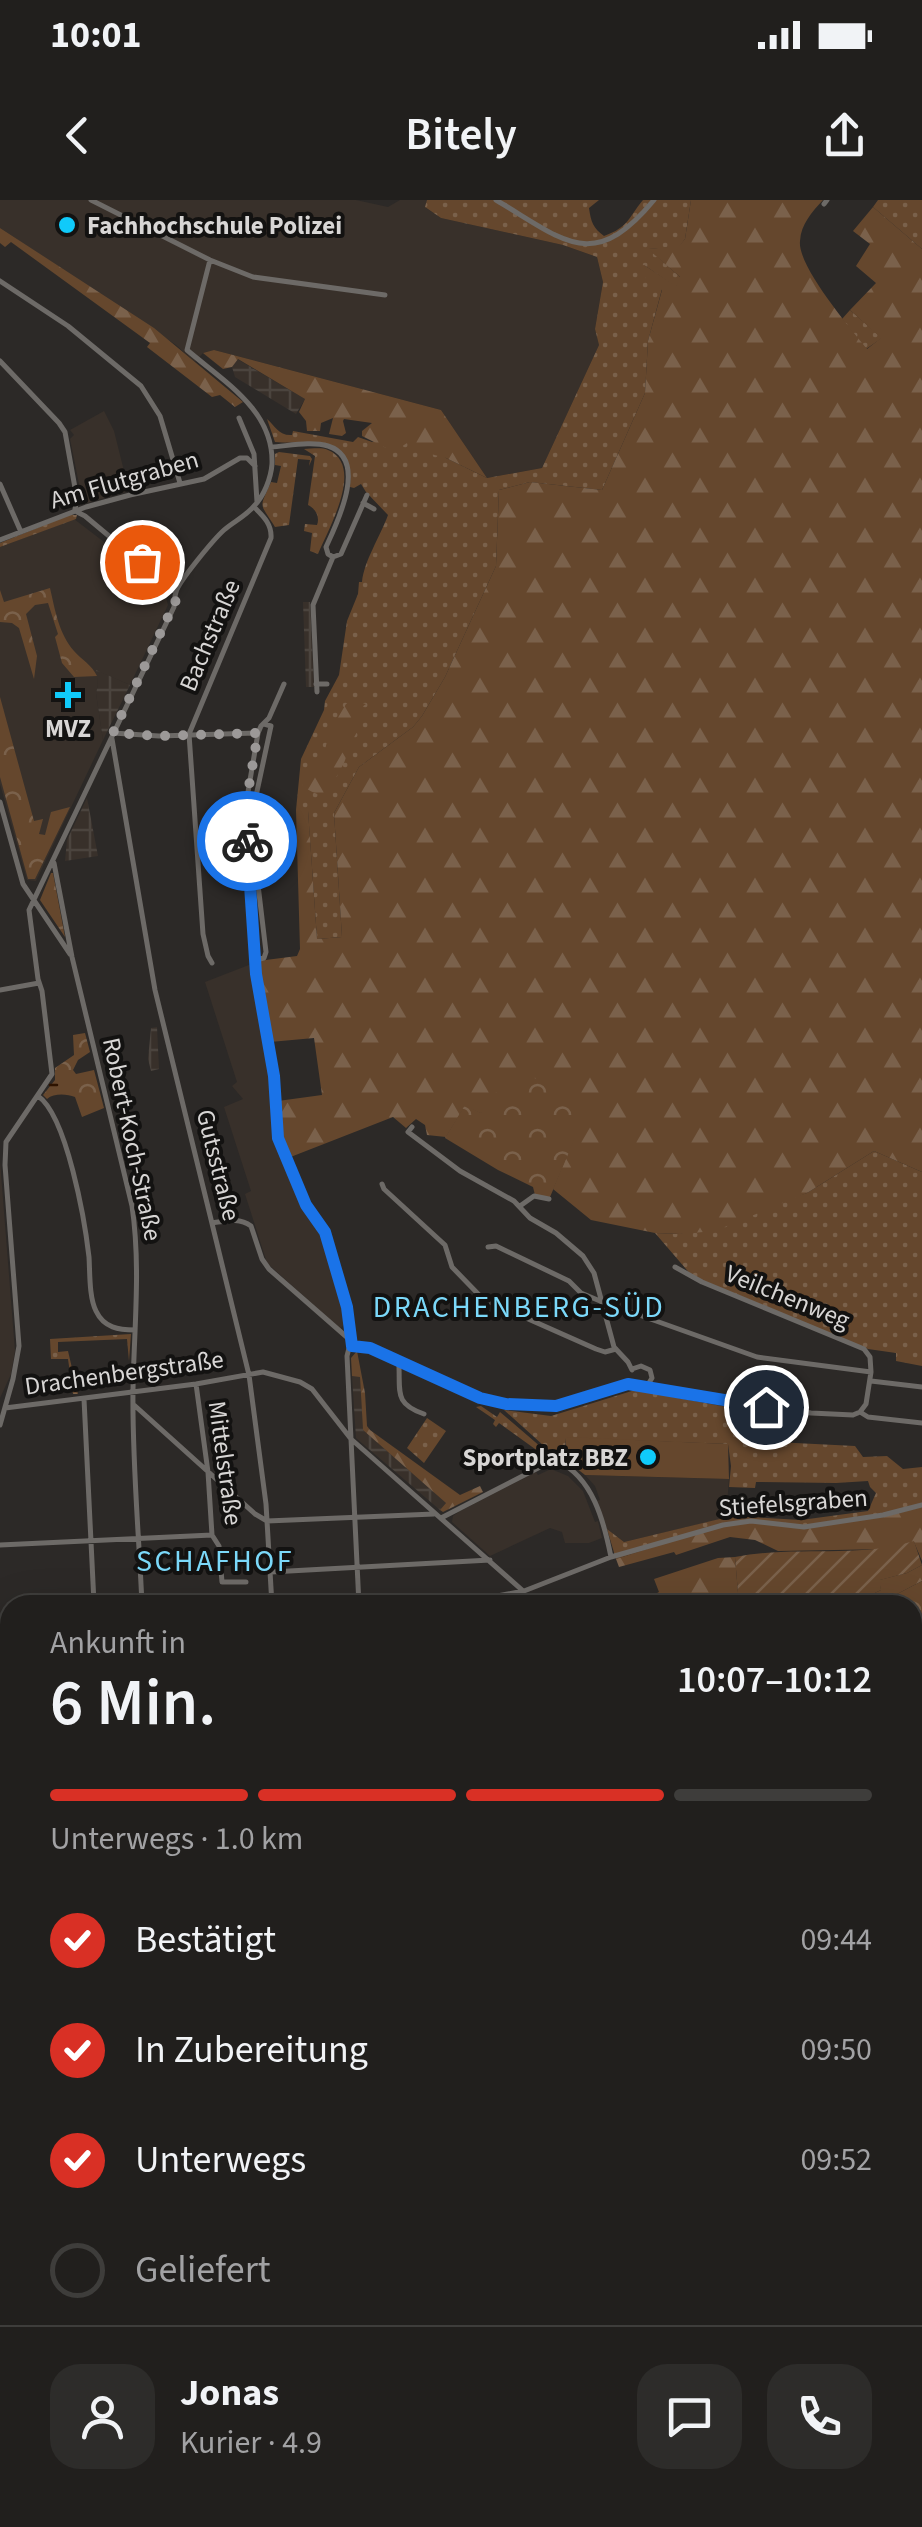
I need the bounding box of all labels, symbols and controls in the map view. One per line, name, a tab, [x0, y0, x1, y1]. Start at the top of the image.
text: 10:01	[50, 8, 142, 62]
text: Bitely	[405, 103, 517, 167]
icon: back	[50, 108, 105, 163]
icon: share	[817, 108, 872, 163]
place label: Fachhochschule Polizei	[87, 208, 342, 244]
marker: Fachhochschule Polizei	[56, 214, 78, 236]
street label: Am Flutgraben	[46, 442, 203, 518]
pin	[100, 520, 185, 605]
icon: bag	[115, 535, 170, 590]
street label: Bachstraße	[170, 574, 250, 697]
marker: MVZ	[55, 682, 81, 708]
place label: MVZ	[45, 711, 91, 747]
courier	[197, 791, 297, 891]
icon: bike	[220, 814, 275, 869]
street label: Robert-Koch-Straße	[93, 1034, 171, 1244]
street label: Gutsstraße	[187, 1106, 249, 1225]
street label: Veilchenweg	[720, 1256, 856, 1338]
district label: DRACHENBERG-SÜD	[373, 1286, 665, 1329]
street label: Drachenbergstraße	[22, 1341, 226, 1405]
pin	[724, 1365, 809, 1450]
icon: home	[739, 1380, 794, 1435]
street label: Mittelstraße	[198, 1399, 252, 1528]
place label: Sportplatz BBZ	[463, 1440, 628, 1476]
marker: Sportplatz BBZ	[637, 1446, 659, 1468]
street label: Stiefelsgraben	[717, 1480, 869, 1526]
district label: SCHAFHOF	[136, 1540, 294, 1583]
text: Ankunft in	[50, 1620, 186, 1666]
text: 10:07–10:12	[677, 1653, 872, 1707]
text: 6 Min.	[50, 1657, 216, 1750]
text: Unterwegs · 1.0 km	[50, 1816, 303, 1862]
icon: check	[50, 1913, 105, 1968]
text: Bestätigt	[135, 1913, 276, 1967]
text: 09:44	[800, 1917, 872, 1963]
icon: check	[50, 2023, 105, 2078]
text: In Zubereitung	[135, 2023, 368, 2077]
text: 09:50	[800, 2027, 872, 2073]
icon: check	[50, 2133, 105, 2188]
text: Unterwegs	[135, 2133, 306, 2187]
text: 09:52	[800, 2137, 872, 2183]
text: Geliefert	[135, 2243, 271, 2297]
button: person	[50, 2364, 155, 2469]
button: chat	[637, 2364, 742, 2469]
button: phone	[767, 2364, 872, 2469]
text: Jonas	[180, 2366, 279, 2420]
text: Kurier · 4.9	[180, 2420, 322, 2466]

